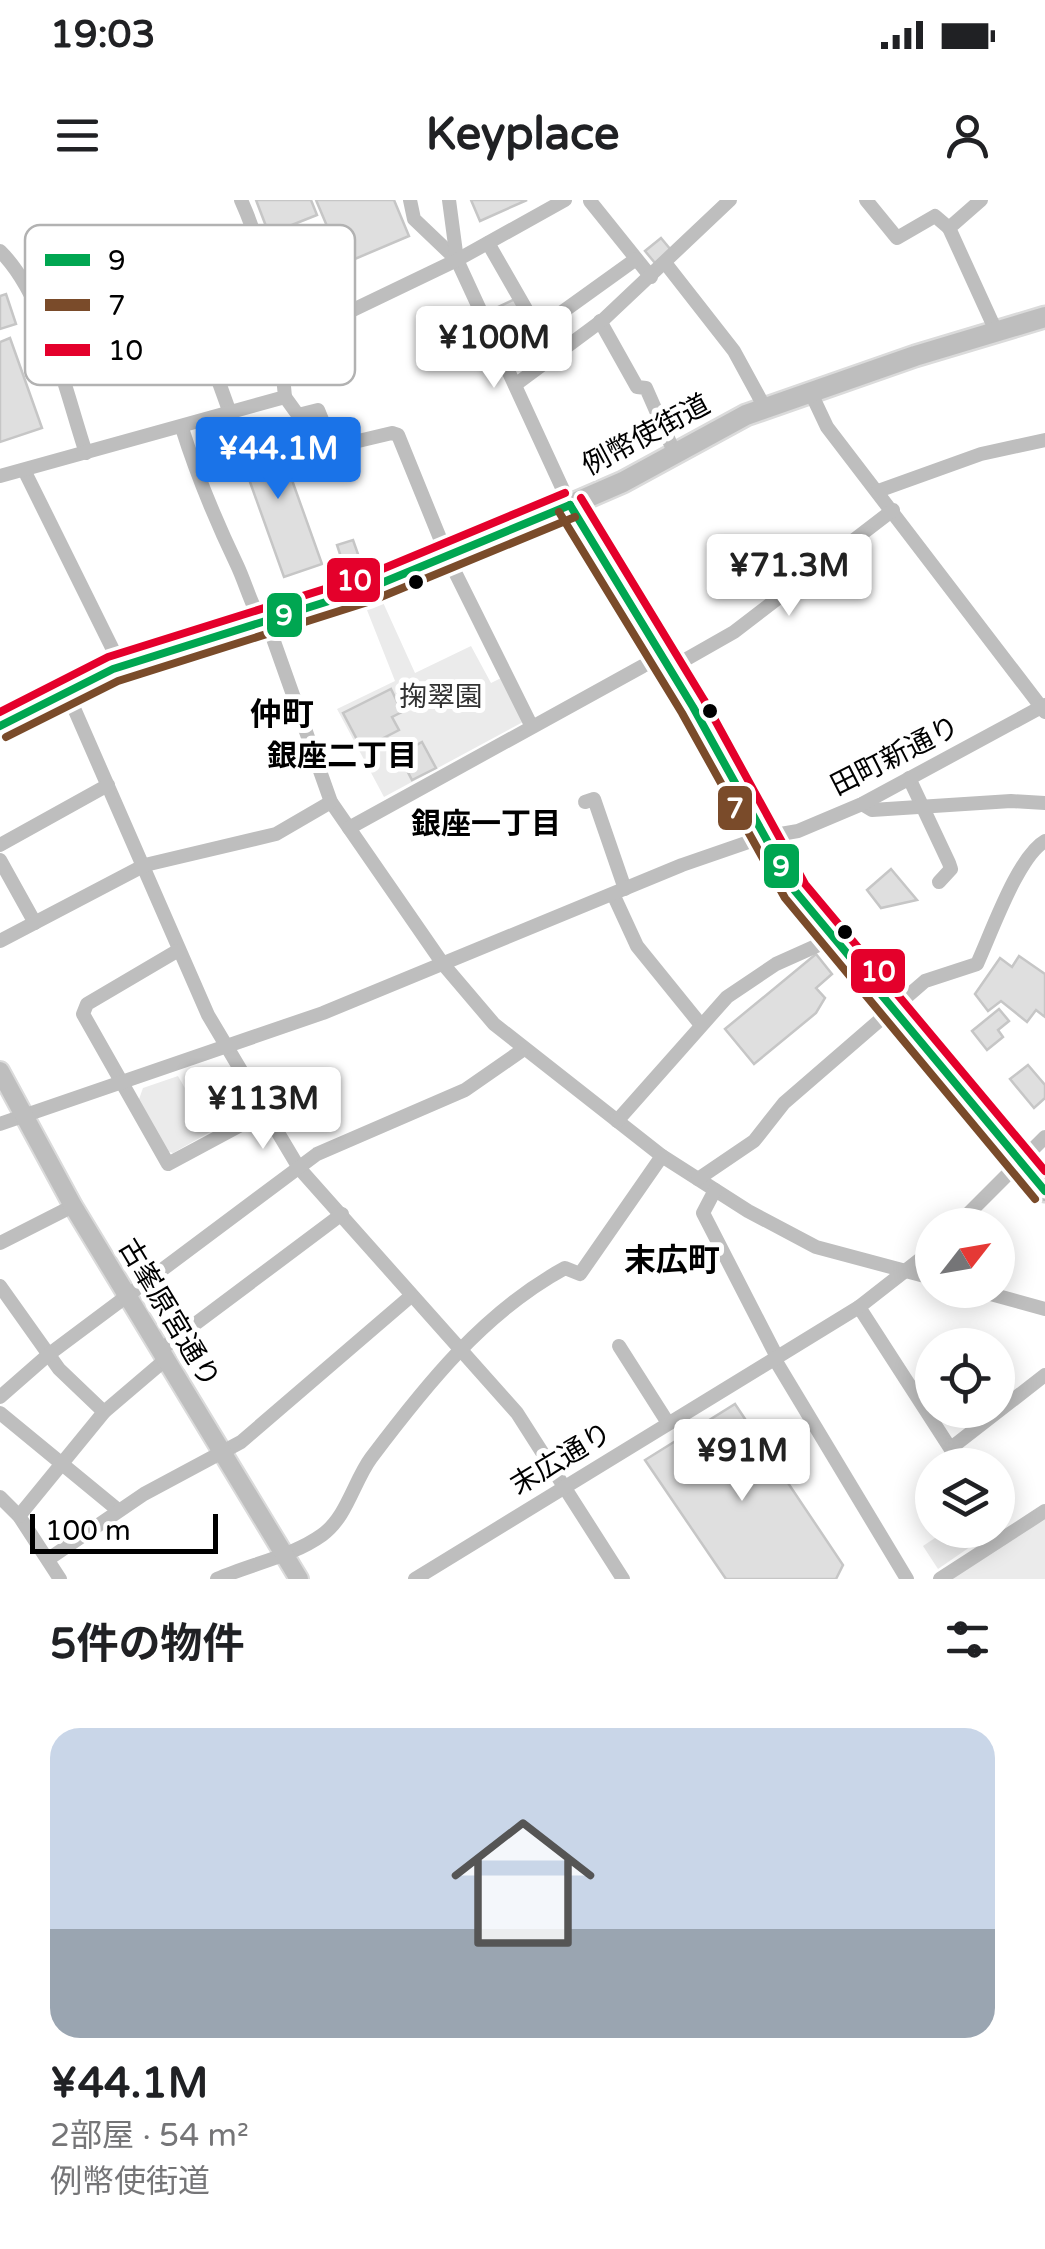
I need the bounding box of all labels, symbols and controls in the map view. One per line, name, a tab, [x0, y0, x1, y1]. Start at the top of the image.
text: 19:03	[50, 12, 155, 58]
icon: menu	[50, 108, 105, 163]
text: Keyplace	[426, 108, 619, 162]
icon: person	[940, 108, 995, 163]
legend	[25, 225, 355, 385]
text: 9	[108, 244, 126, 278]
text: 7	[108, 289, 126, 323]
pin: ¥100M	[424, 306, 564, 391]
text: ¥100M	[438, 319, 550, 357]
text: 10	[108, 334, 143, 368]
street label: 例幣使街道	[576, 387, 716, 483]
pin: ¥44.1M	[197, 417, 359, 502]
text: ¥44.1M	[218, 430, 338, 468]
pin: ¥71.3M	[708, 534, 870, 619]
text: ¥71.3M	[729, 547, 849, 585]
line badge: 10	[325, 556, 382, 604]
text: 10	[336, 564, 372, 598]
unlabelled marker	[406, 572, 426, 592]
line badge: 9	[265, 591, 304, 639]
text: 9	[275, 599, 293, 633]
park label: 掬翠園	[399, 680, 483, 714]
district label: 仲町	[250, 696, 314, 734]
unlabelled marker	[700, 701, 720, 721]
street label: 田町新通り	[825, 709, 965, 803]
district label: 銀座二丁目	[267, 738, 417, 775]
line badge: 7	[716, 784, 754, 832]
text: 7	[726, 792, 744, 826]
district label: 銀座一丁目	[411, 806, 561, 843]
line badge: 9	[762, 842, 801, 890]
text: 9	[772, 850, 790, 884]
unlabelled marker	[835, 922, 855, 942]
line badge: 10	[849, 947, 907, 995]
text: 10	[860, 955, 896, 989]
pin: ¥113M	[193, 1067, 333, 1152]
text: ¥113M	[207, 1080, 319, 1118]
north arrow	[915, 1208, 1015, 1308]
map controls	[915, 1208, 1015, 1548]
street label: 古峯原宮通り	[111, 1232, 227, 1394]
district label: 末広町	[624, 1242, 720, 1280]
button: locate	[915, 1328, 1015, 1428]
street label: 末広通り	[504, 1416, 618, 1502]
pin: ¥91M	[683, 1419, 801, 1504]
text: ¥91M	[696, 1432, 788, 1470]
button: layers	[915, 1448, 1015, 1548]
scale bar	[30, 1509, 218, 1554]
text: 100 m	[45, 1514, 131, 1548]
icon: filters	[940, 1612, 995, 1667]
text: 5件の物件	[50, 1619, 244, 1670]
icon: home	[433, 1793, 613, 1973]
text: ¥44.1M	[50, 2058, 208, 2109]
text: 2部屋 · 54 m²	[50, 2117, 249, 2155]
text: 例幣使街道	[50, 2163, 210, 2201]

